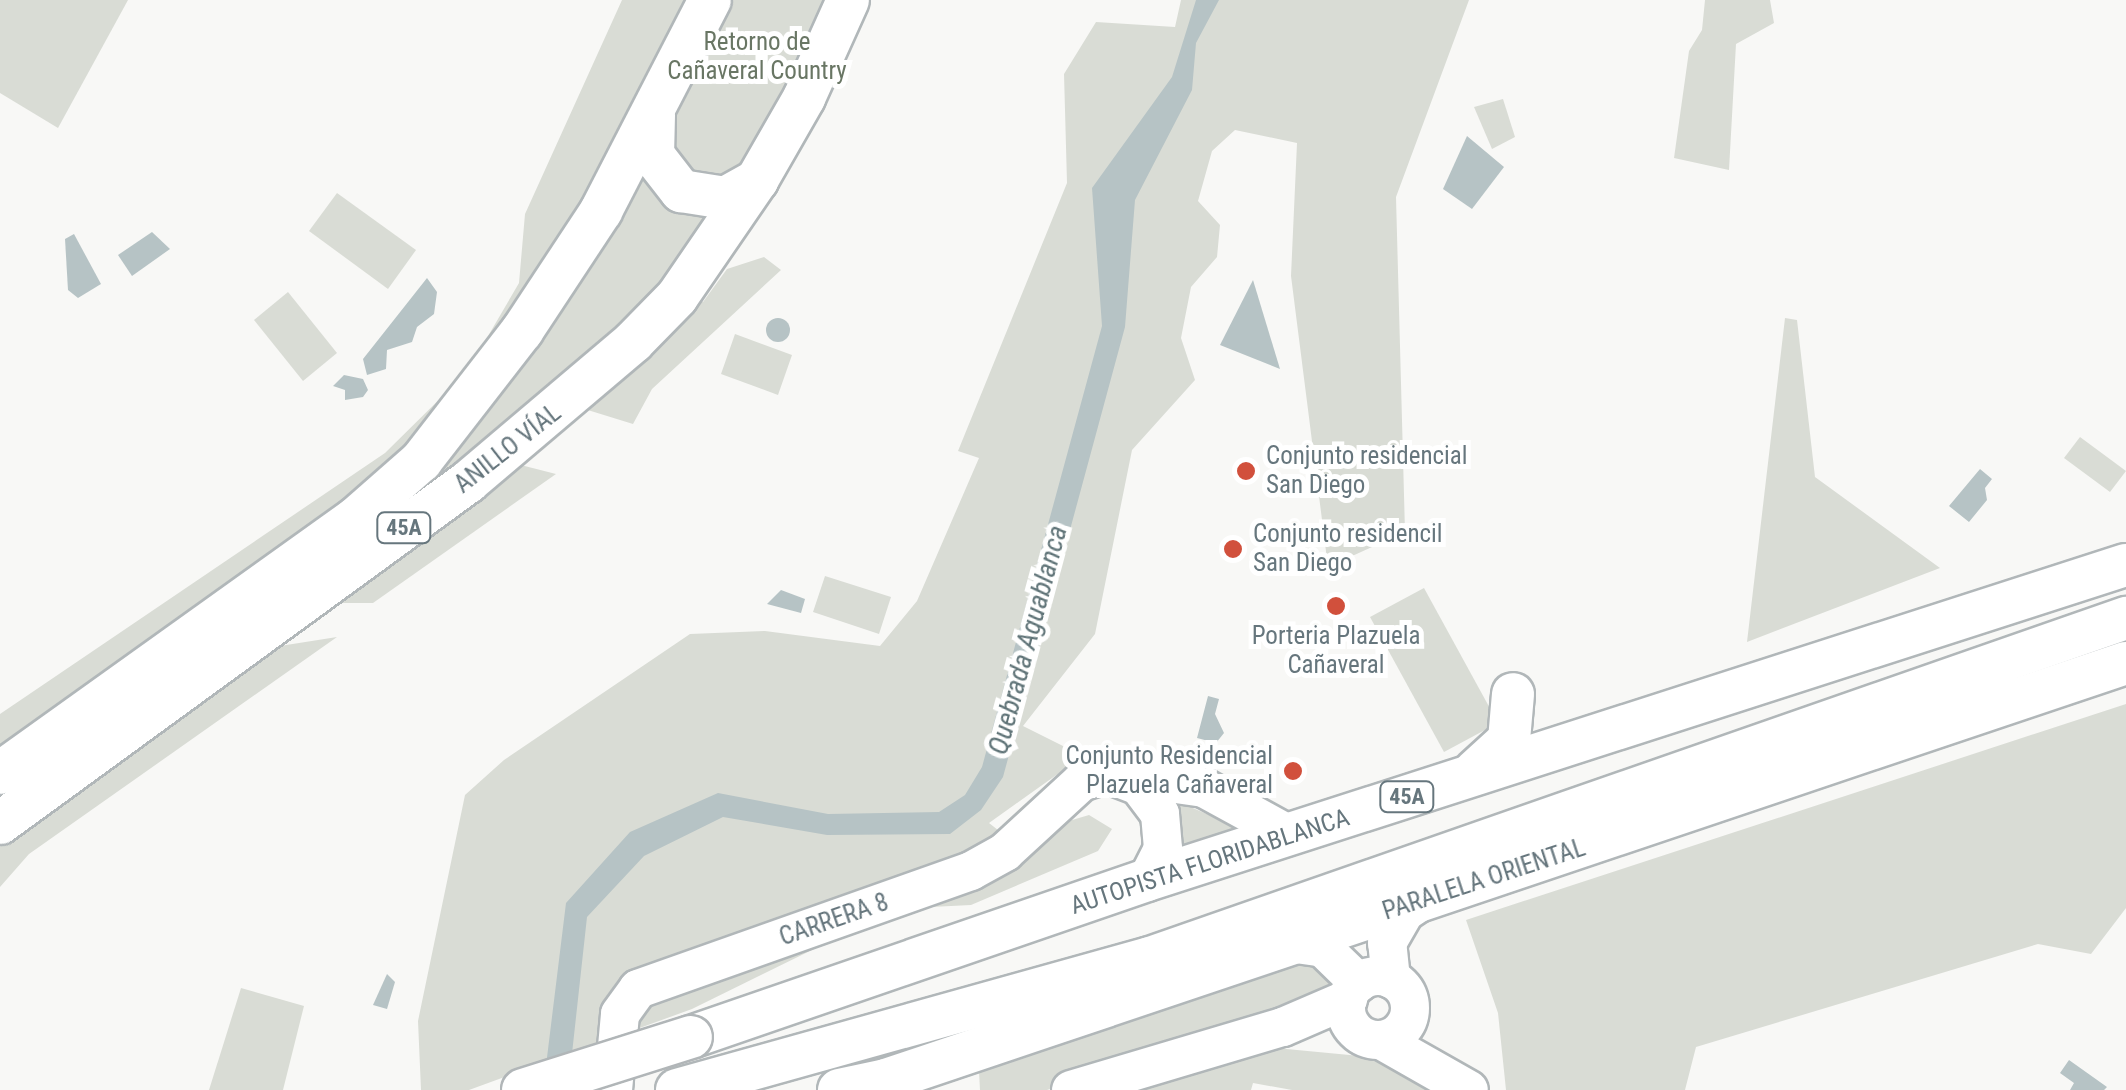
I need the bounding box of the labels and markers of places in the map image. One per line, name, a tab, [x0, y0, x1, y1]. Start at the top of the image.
place label: Conjunto residencial San Diego	[1266, 442, 1468, 501]
marker: Conjunto residencial San Diego	[1235, 460, 1257, 482]
place label: Conjunto residencil San Diego	[1253, 520, 1443, 579]
marker: Conjunto residencil San Diego	[1222, 538, 1244, 560]
marker: Porteria Plazuela Cañaveral	[1325, 595, 1347, 617]
place label: Porteria Plazuela Cañaveral	[1252, 622, 1420, 681]
place label: Conjunto Residencial Plazuela Cañaveral	[1066, 742, 1273, 801]
marker: Conjunto Residencial Plazuela Cañaveral	[1282, 760, 1304, 782]

